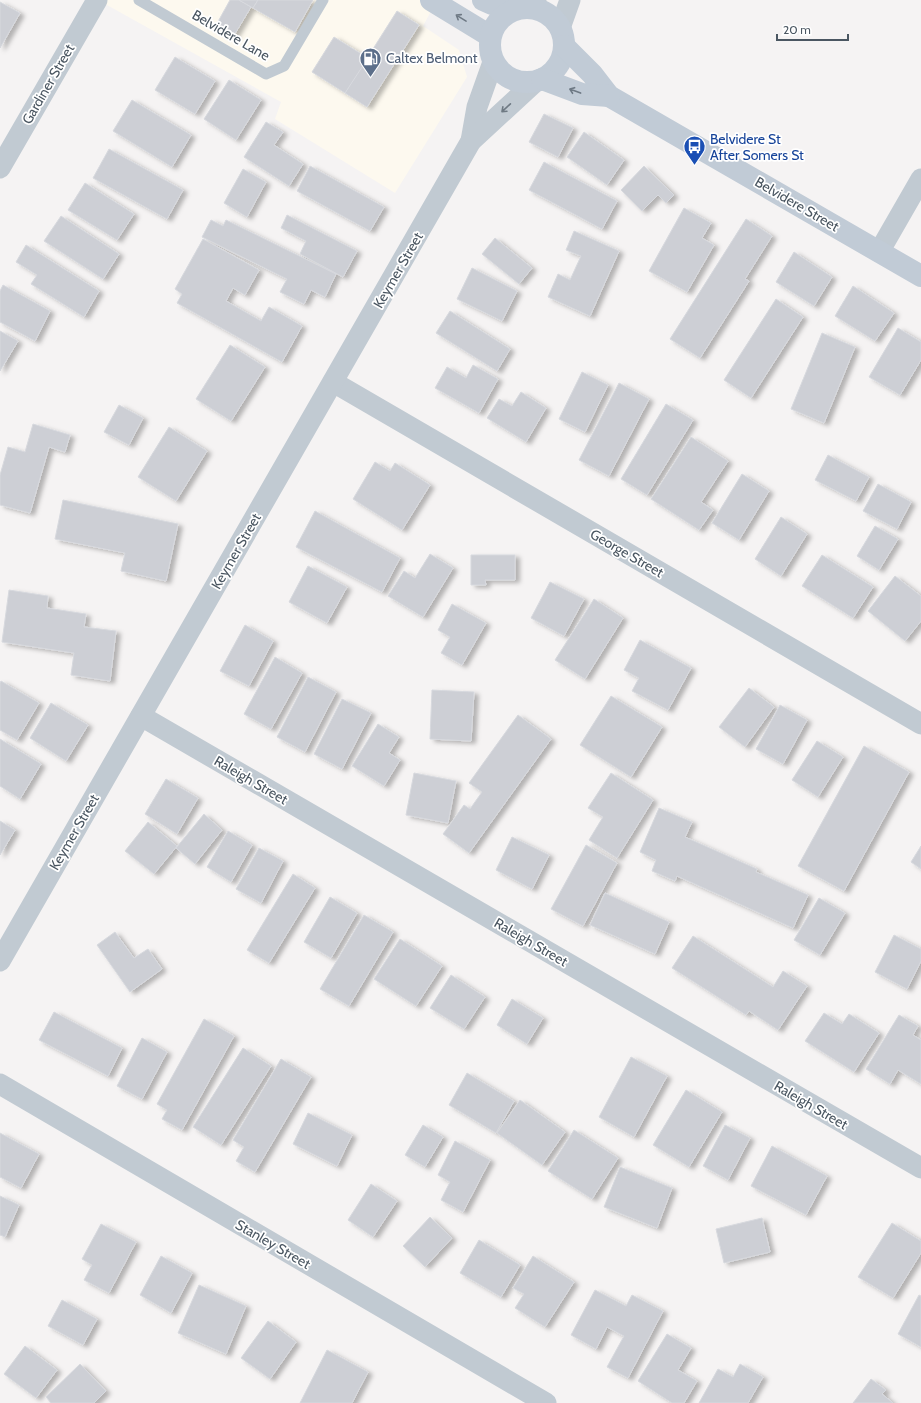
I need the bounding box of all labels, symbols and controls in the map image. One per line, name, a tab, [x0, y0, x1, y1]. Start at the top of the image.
street label: Belvidere Lane	[189, 5, 273, 65]
one-way arrow	[455, 14, 466, 23]
scale bar	[777, 16, 848, 42]
text: 20 m	[783, 22, 811, 37]
street label: Gardiner Street	[18, 40, 78, 127]
fuel station icon: Caltex Belmont	[357, 45, 383, 78]
place label: Caltex Belmont	[386, 49, 478, 67]
one-way arrow	[569, 87, 582, 94]
one-way arrow	[502, 103, 512, 112]
place label: Belvidere St After Somers St	[710, 130, 804, 164]
bus stop icon: Belvidere St After Somers St	[682, 134, 708, 167]
street label: Belvidere Street	[752, 173, 842, 235]
street label: Keymer Street	[369, 229, 427, 311]
street label: Keymer Street	[207, 510, 265, 592]
street label: George Street	[587, 525, 667, 581]
street label: Raleigh Street	[211, 752, 291, 808]
street label: Keymer Street	[45, 791, 103, 873]
street label: Raleigh Street	[491, 914, 571, 970]
street label: Raleigh Street	[771, 1077, 851, 1133]
street label: Stanley Street	[232, 1215, 314, 1273]

